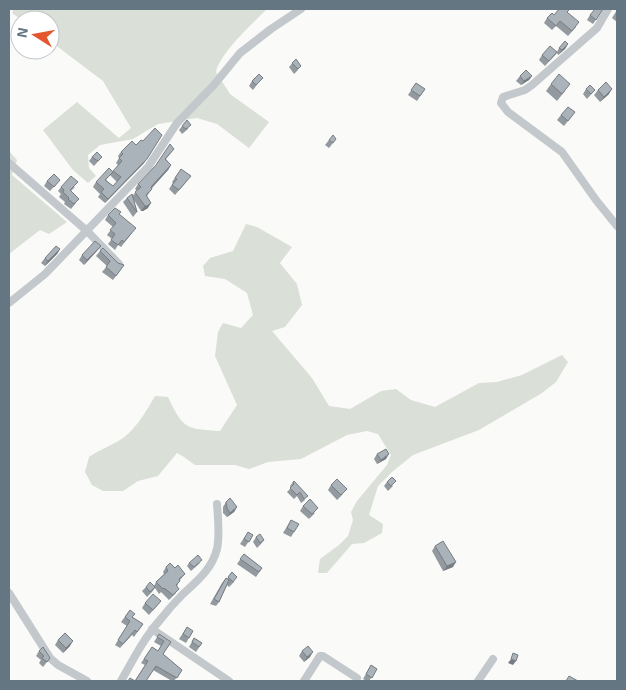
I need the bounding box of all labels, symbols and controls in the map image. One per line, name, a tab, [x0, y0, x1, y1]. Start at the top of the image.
north arrow	[10, 10, 60, 60]
text: N	[12, 26, 31, 39]

